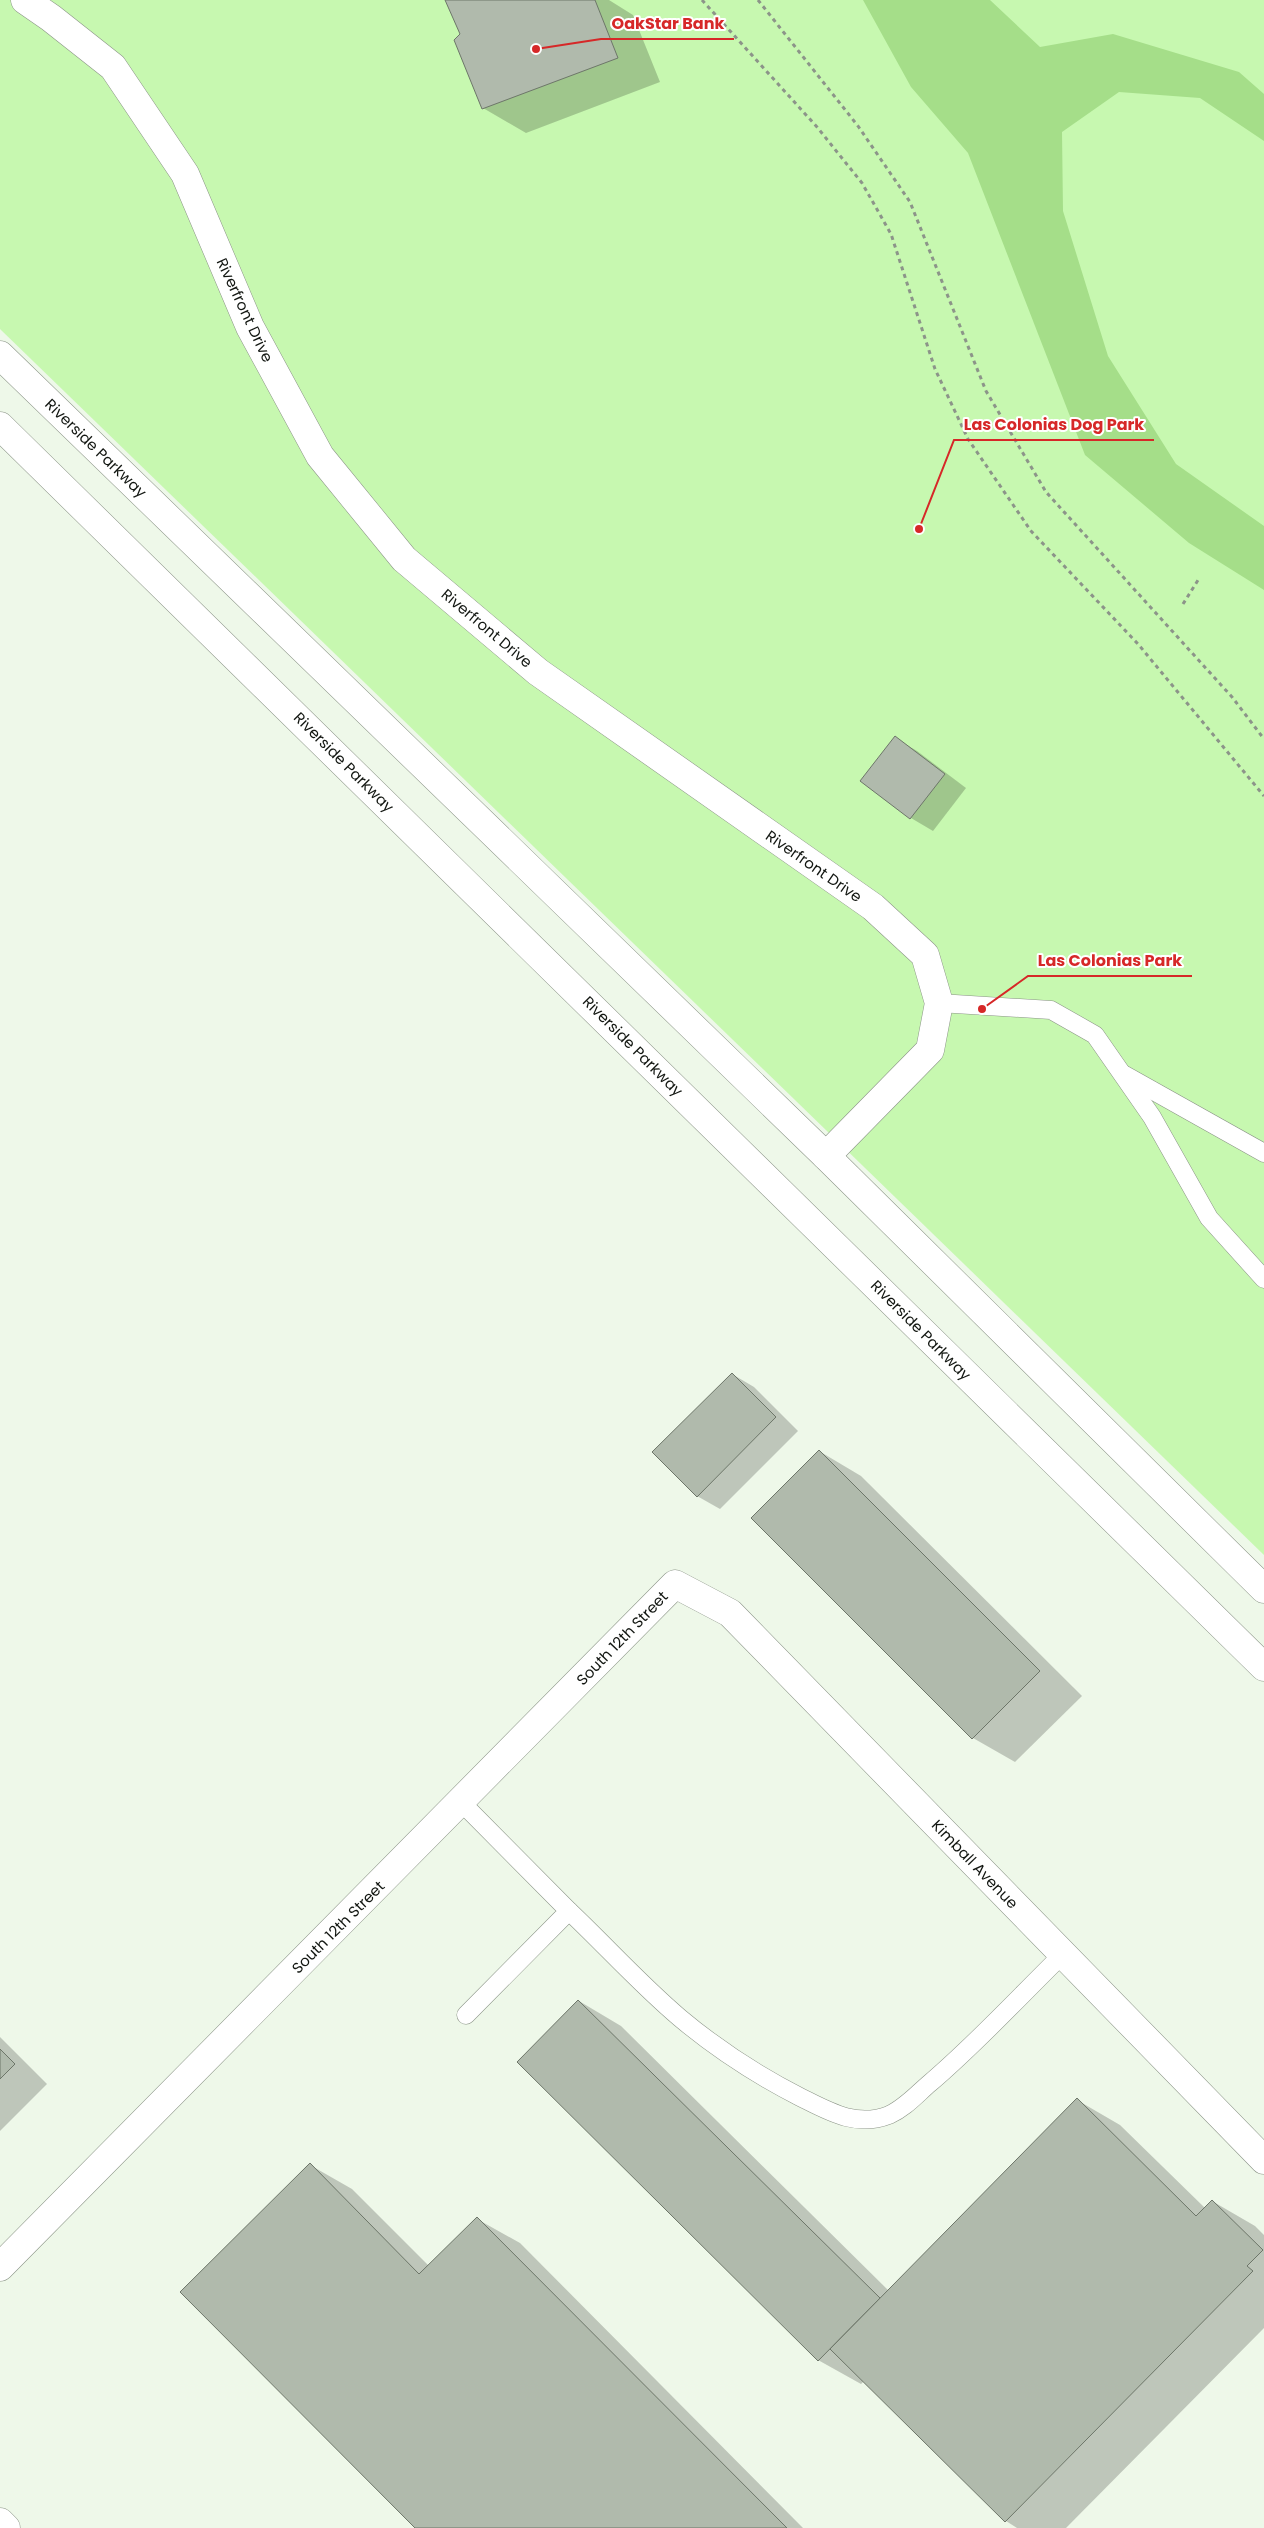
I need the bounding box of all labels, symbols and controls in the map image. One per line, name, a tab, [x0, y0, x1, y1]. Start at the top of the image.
callout: OakStar Bank	[601, 8, 734, 39]
text: OakStar Bank	[612, 12, 725, 35]
street label: Riverfront Drive	[212, 254, 278, 366]
street label: Riverside Parkway	[40, 394, 152, 503]
callout: Las Colonias Dog Park	[954, 409, 1154, 440]
text: Las Colonias Dog Park	[964, 413, 1144, 436]
street label: Riverfront Drive	[437, 584, 537, 672]
street label: Riverside Parkway	[289, 707, 399, 817]
street label: Riverfront Drive	[762, 825, 866, 907]
callout: Las Colonias Park	[1028, 945, 1192, 976]
text: Las Colonias Park	[1038, 949, 1182, 972]
street label: Riverside Parkway	[578, 991, 688, 1101]
street label: Riverside Parkway	[866, 1275, 976, 1385]
street label: South 12th Street	[572, 1586, 672, 1690]
street label: Kimball Avenue	[927, 1815, 1023, 1913]
street label: South 12th Street	[287, 1876, 389, 1978]

